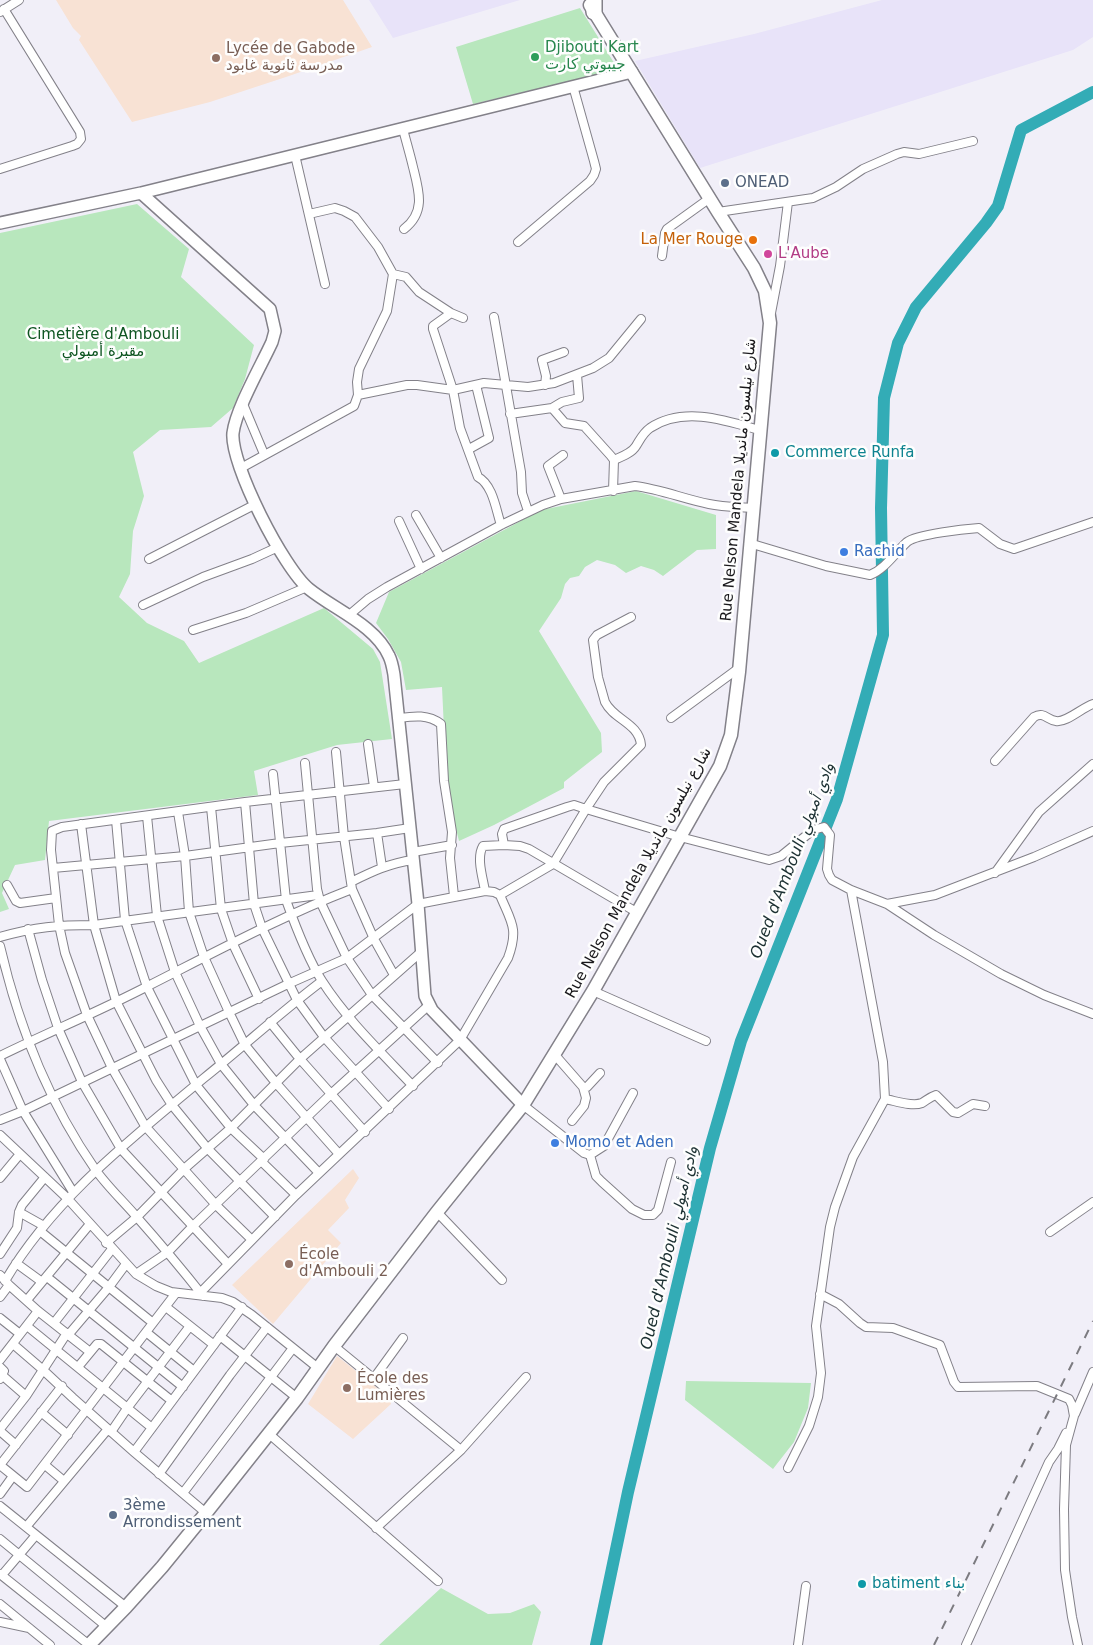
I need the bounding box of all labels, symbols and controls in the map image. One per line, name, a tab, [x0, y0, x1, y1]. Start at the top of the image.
place label: Djibouti Kart جيبوتي كارت	[545, 39, 639, 74]
place label: Lycée de Gabode مدرسة ثانوية غابود	[226, 40, 355, 75]
marker: Djibouti Kart جيبوتي كارت	[529, 51, 541, 63]
marker: Lycée de Gabode مدرسة ثانوية غابود	[210, 52, 222, 64]
place label: ONEAD	[735, 174, 789, 192]
marker: ONEAD	[719, 177, 731, 189]
place label: La Mer Rouge	[640, 231, 743, 249]
marker: La Mer Rouge	[747, 234, 759, 246]
place label: L'Aube	[778, 245, 829, 263]
marker: L'Aube	[762, 248, 774, 260]
park label: Cimetière d'Ambouli مقبرة أمبولي	[27, 326, 179, 361]
street label: Rue Nelson Mandela شارع نيلسون مانديلا	[718, 338, 760, 622]
place label: Commerce Runfa	[785, 444, 914, 462]
marker: Commerce Runfa	[769, 447, 781, 459]
place label: Rachid	[854, 543, 905, 561]
marker: Rachid	[838, 546, 850, 558]
street label: Rue Nelson Mandela شارع نيلسون مانديلا	[562, 744, 716, 1002]
water label: Oued d'Ambouli وادي أمبولي	[747, 761, 839, 961]
place label: Momo et Aden	[565, 1134, 674, 1152]
marker: Momo et Aden	[549, 1137, 561, 1149]
water label: Oued d'Ambouli وادي أمبولي	[637, 1145, 703, 1351]
place label: École d'Ambouli 2	[299, 1246, 388, 1281]
marker: École d'Ambouli 2	[283, 1258, 295, 1270]
place label: École des Lumières	[357, 1370, 429, 1405]
marker: École des Lumières	[341, 1382, 353, 1394]
place label: 3ème Arrondissement	[123, 1497, 241, 1532]
marker: 3ème Arrondissement	[107, 1509, 119, 1521]
place label: batiment بناء	[872, 1575, 965, 1593]
marker: batiment بناء	[856, 1578, 868, 1590]

